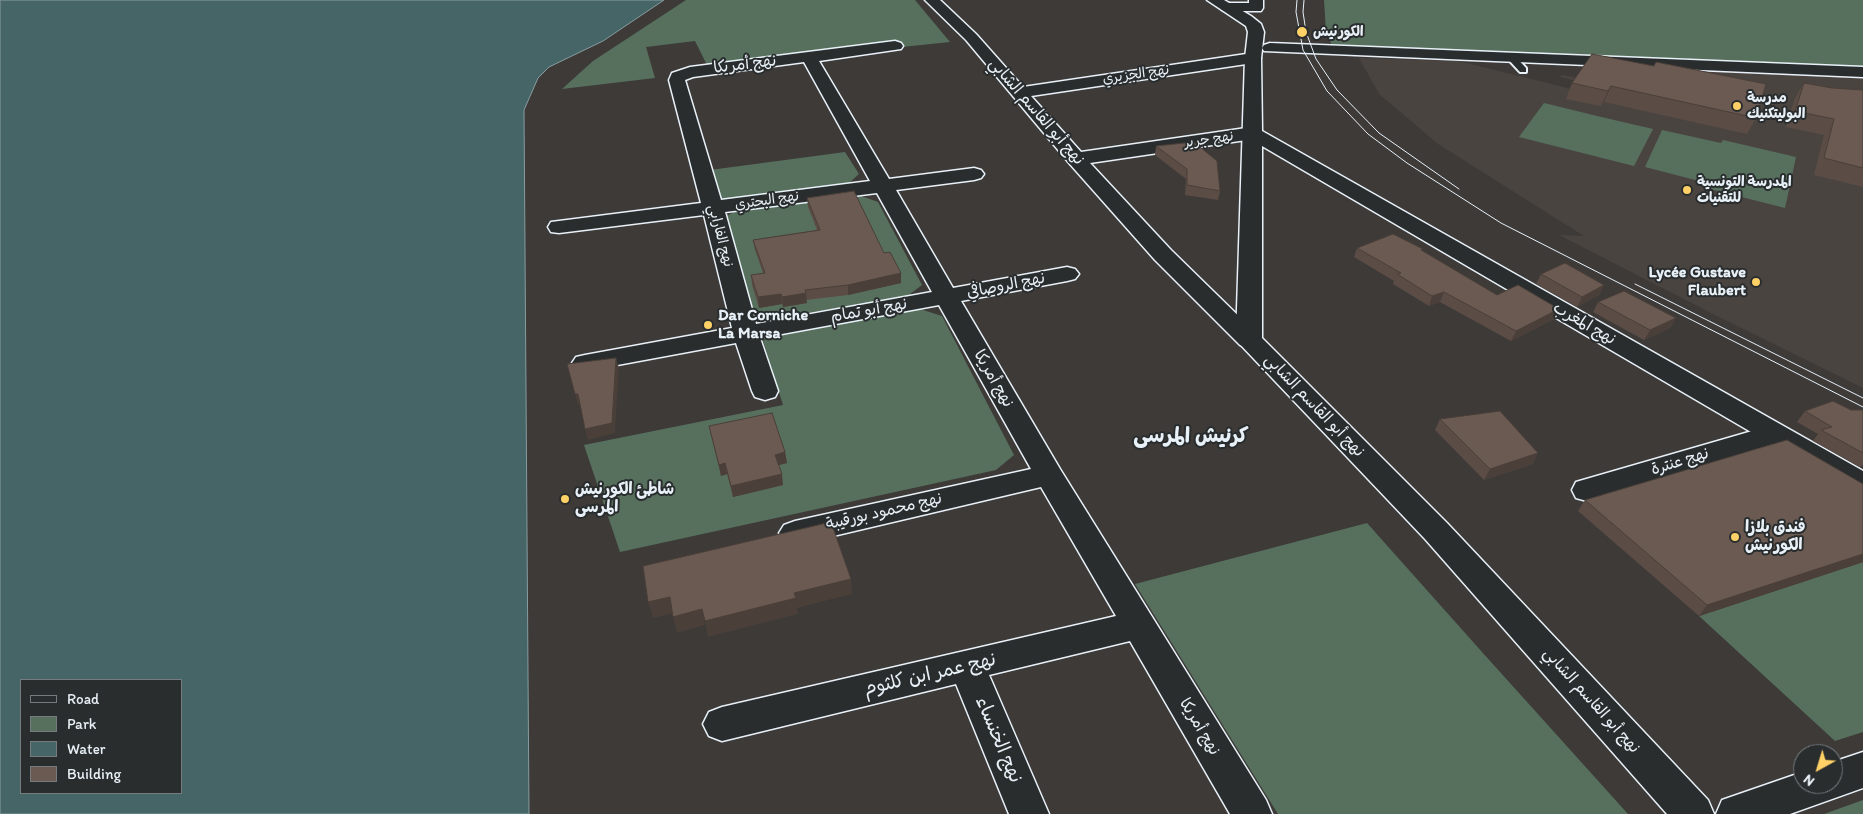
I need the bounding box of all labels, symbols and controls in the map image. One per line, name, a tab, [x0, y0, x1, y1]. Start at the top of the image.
place label: الكورنيش	[1313, 24, 1363, 40]
marker: الكورنيش	[1295, 25, 1309, 39]
street label: نهج أمريكا	[712, 52, 778, 78]
street label: نهج أبو القاسم الشابي	[984, 55, 1088, 169]
street label: نهج الجزيري	[1102, 62, 1170, 88]
place label: مدرسة البوليتكنيك	[1747, 90, 1805, 122]
marker: مدرسة البوليتكنيك	[1731, 100, 1743, 112]
street label: نهج جرير	[1183, 128, 1235, 152]
place label: المدرسة التونسية للتقنيات	[1697, 174, 1791, 206]
marker: المدرسة التونسية للتقنيات	[1681, 184, 1693, 196]
street label: نهج البحتري	[734, 188, 800, 214]
street label: نهج الفارابي	[704, 203, 736, 269]
place label: Lycée Gustave Flaubert	[1649, 263, 1746, 301]
street label: نهج الروصافي	[965, 269, 1047, 303]
marker: Lycée Gustave Flaubert	[1750, 276, 1762, 288]
street label: نهج أبو تمام	[829, 295, 909, 327]
street label: نهج المغرب	[1549, 298, 1619, 350]
place label: Dar Corniche La Marsa	[718, 306, 808, 344]
marker: Dar Corniche La Marsa	[702, 319, 714, 331]
street label: نهج أمريكا	[969, 347, 1017, 411]
street label: نهج أبو القاسم الشابي	[1260, 351, 1368, 461]
district label: كرنيش المرسى	[1133, 424, 1249, 450]
street label: نهج عنترة	[1649, 444, 1711, 480]
place label: شاطئ الكورنيش المرسى	[575, 480, 674, 518]
street label: نهج محمود بورقيبة	[824, 489, 944, 535]
marker: شاطئ الكورنيش المرسى	[559, 493, 571, 505]
place label: فندق بلازا الكورنيش	[1745, 518, 1806, 556]
marker: فندق بلازا الكورنيش	[1729, 531, 1741, 543]
street label: نهج أبو القاسم الشابي	[1539, 644, 1643, 758]
street label: نهج عمر ابن كلثوم	[862, 649, 998, 701]
legend	[20, 679, 182, 794]
text: Road	[67, 690, 99, 708]
street label: نهج الخنساء	[970, 693, 1026, 787]
street label: نهج أمريكا	[1174, 695, 1224, 759]
text: Park	[67, 715, 97, 733]
text: Water	[67, 740, 105, 758]
north arrow	[1793, 744, 1843, 794]
text: Building	[67, 765, 121, 783]
text: N	[1800, 771, 1818, 790]

